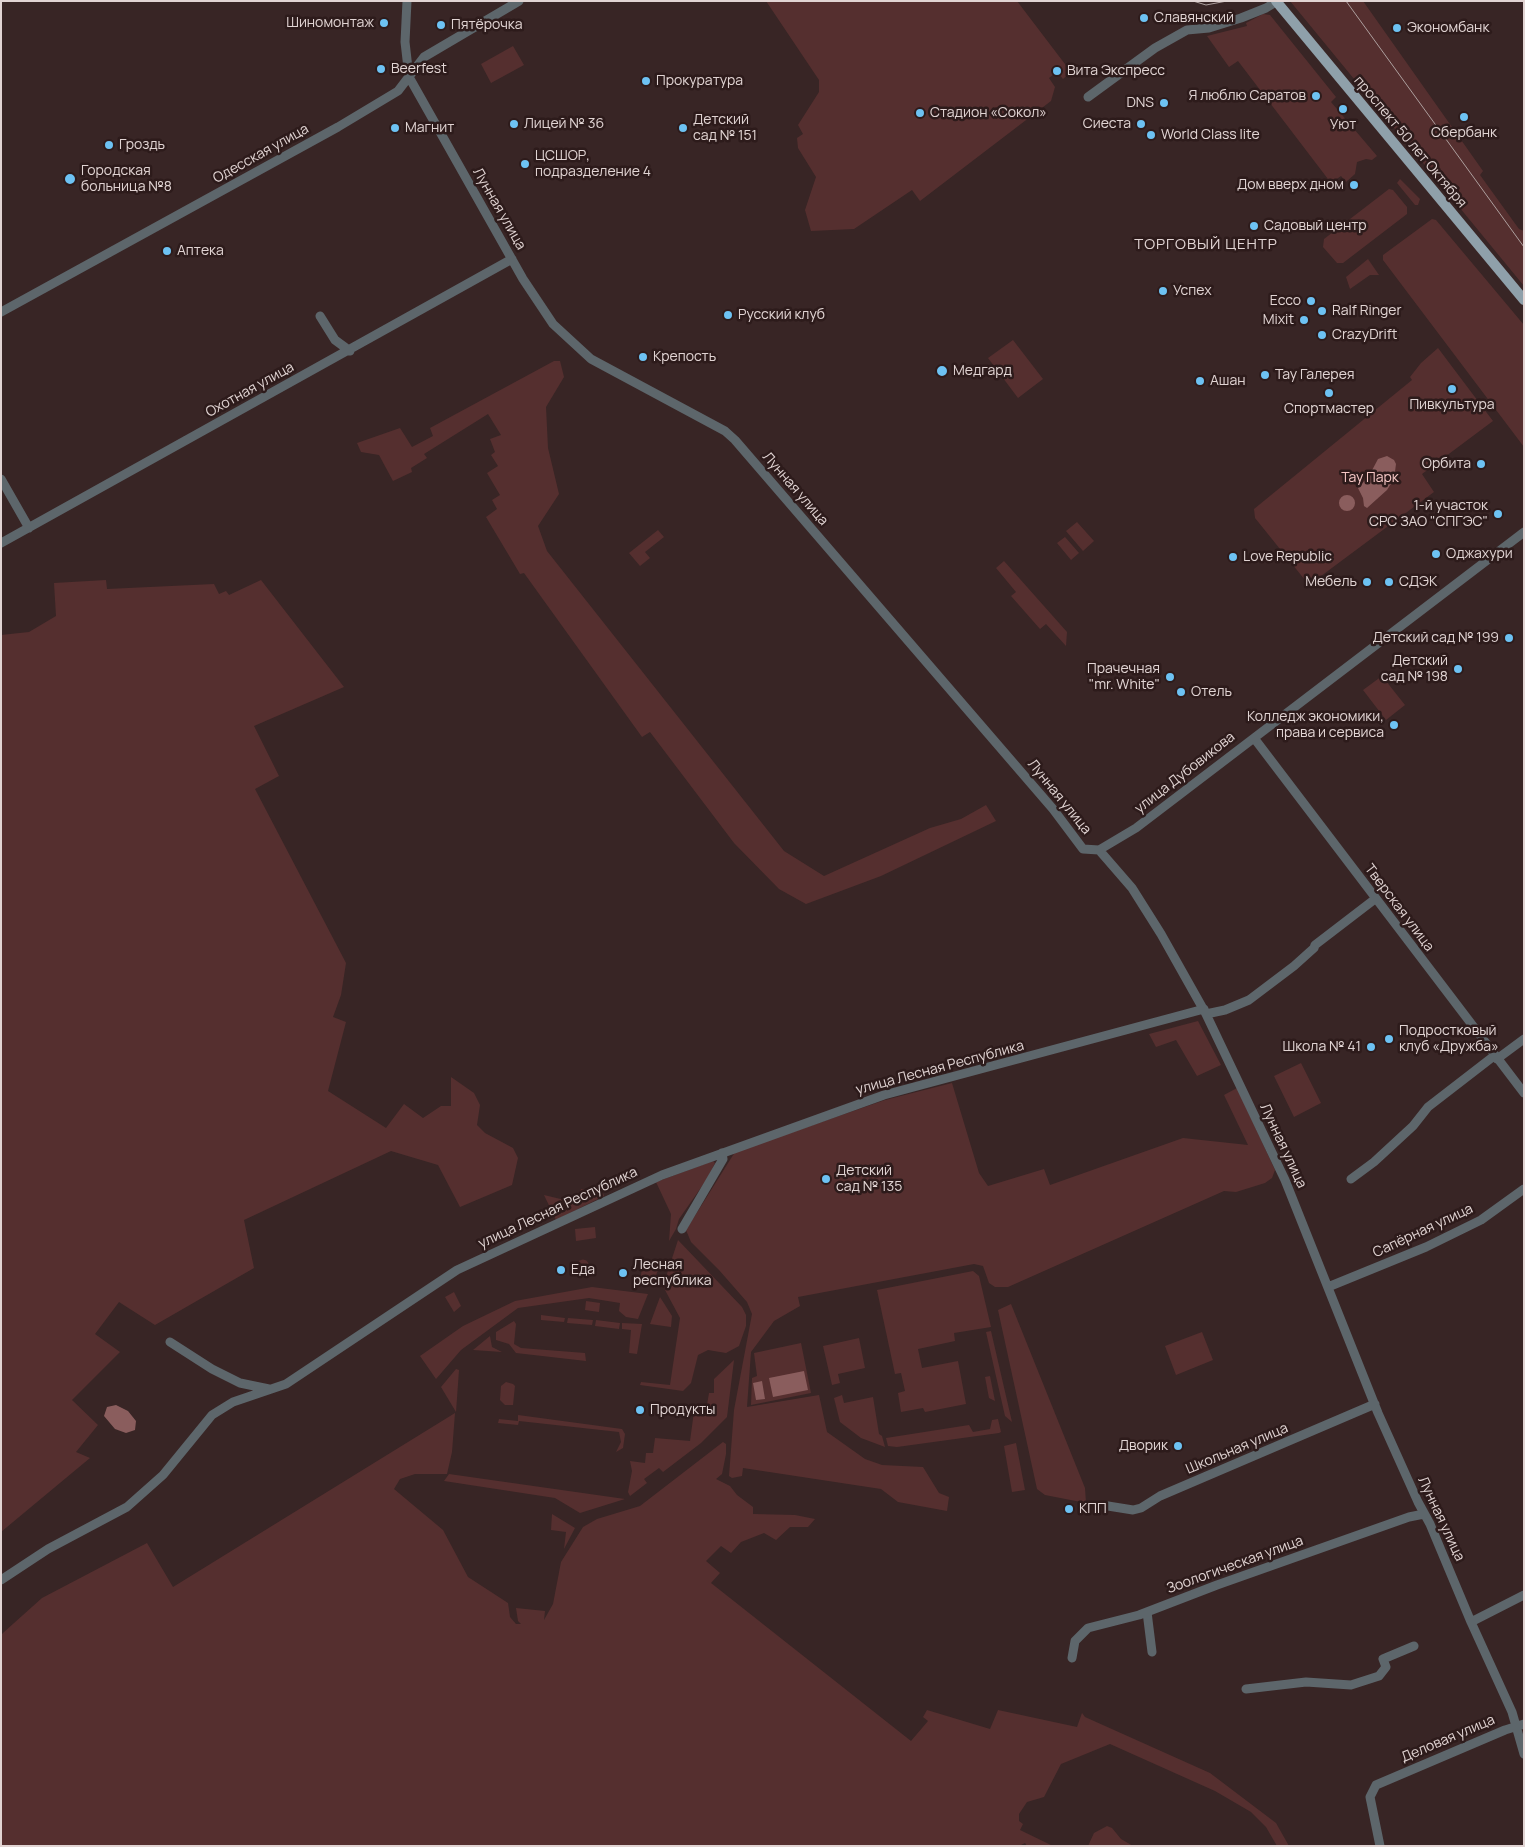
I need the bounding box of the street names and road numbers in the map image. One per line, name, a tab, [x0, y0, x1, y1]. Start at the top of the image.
street label: проспект 50 лет Октября	[1350, 73, 1470, 211]
street label: Одесская улица	[210, 121, 312, 187]
street label: Лунная улица	[469, 165, 529, 253]
street label: Охотная улица	[203, 359, 297, 421]
street label: Лунная улица	[759, 449, 831, 529]
street label: улица Дубовикова	[1132, 729, 1238, 817]
street label: Лунная улица	[1024, 756, 1094, 838]
street label: Тверская улица	[1361, 861, 1437, 955]
street label: улица Лесная Республика	[854, 1037, 1026, 1099]
street label: Лунная улица	[1256, 1101, 1310, 1191]
street label: улица Лесная Республика	[476, 1164, 640, 1252]
street label: Сапёрная улица	[1370, 1200, 1476, 1262]
street label: Школьная улица	[1183, 1420, 1291, 1478]
street label: Лунная улица	[1414, 1474, 1468, 1564]
street label: Зоологическая улица	[1164, 1532, 1306, 1598]
street label: Деловая улица	[1399, 1712, 1497, 1766]

